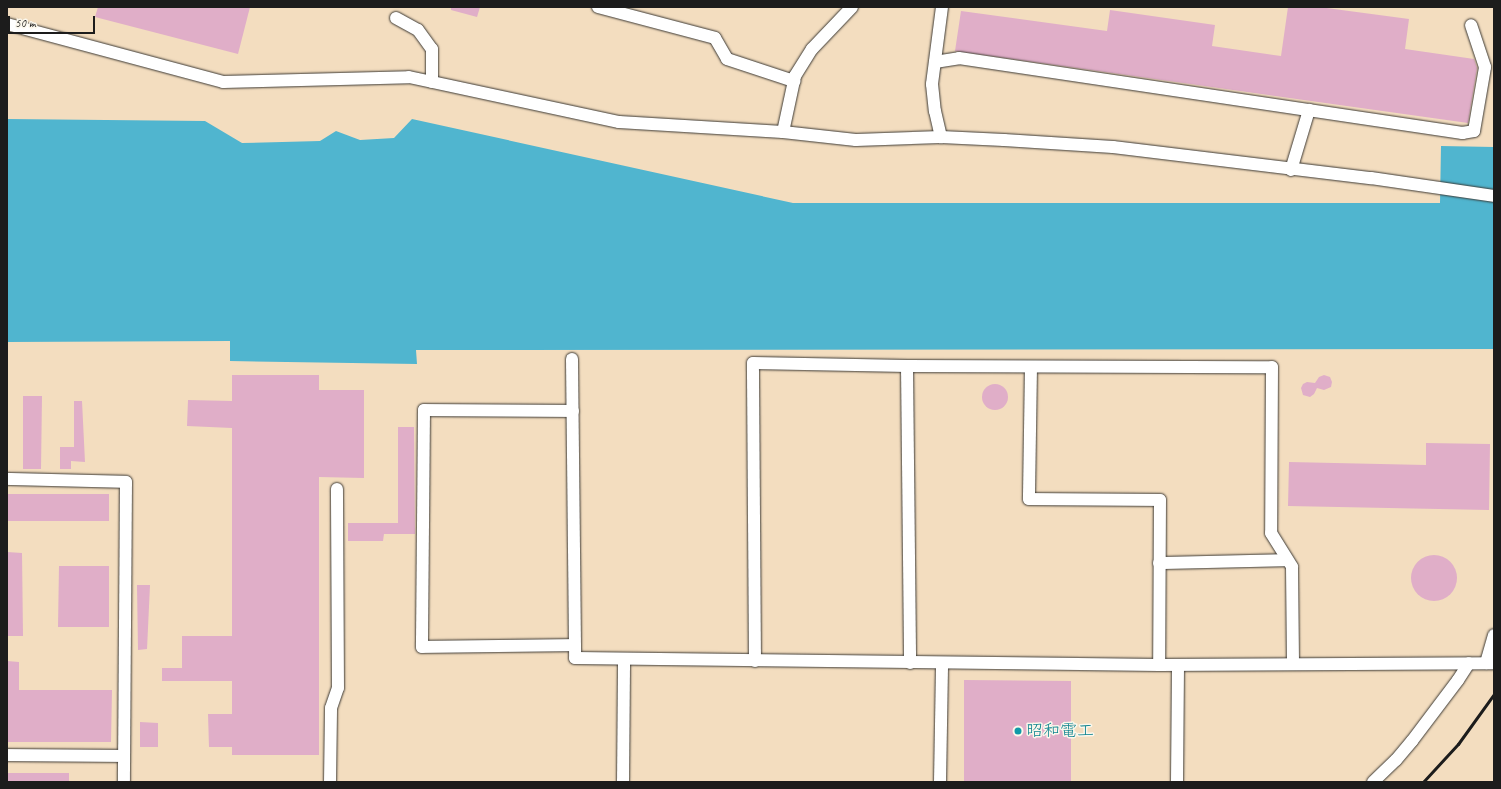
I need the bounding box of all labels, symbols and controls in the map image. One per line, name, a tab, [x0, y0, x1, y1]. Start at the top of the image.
scale bar	[10, 8, 97, 34]
text: 50 m	[15, 15, 35, 31]
place label: 昭和電工	[1026, 721, 1094, 741]
marker: 昭和電工	[1013, 726, 1023, 736]

